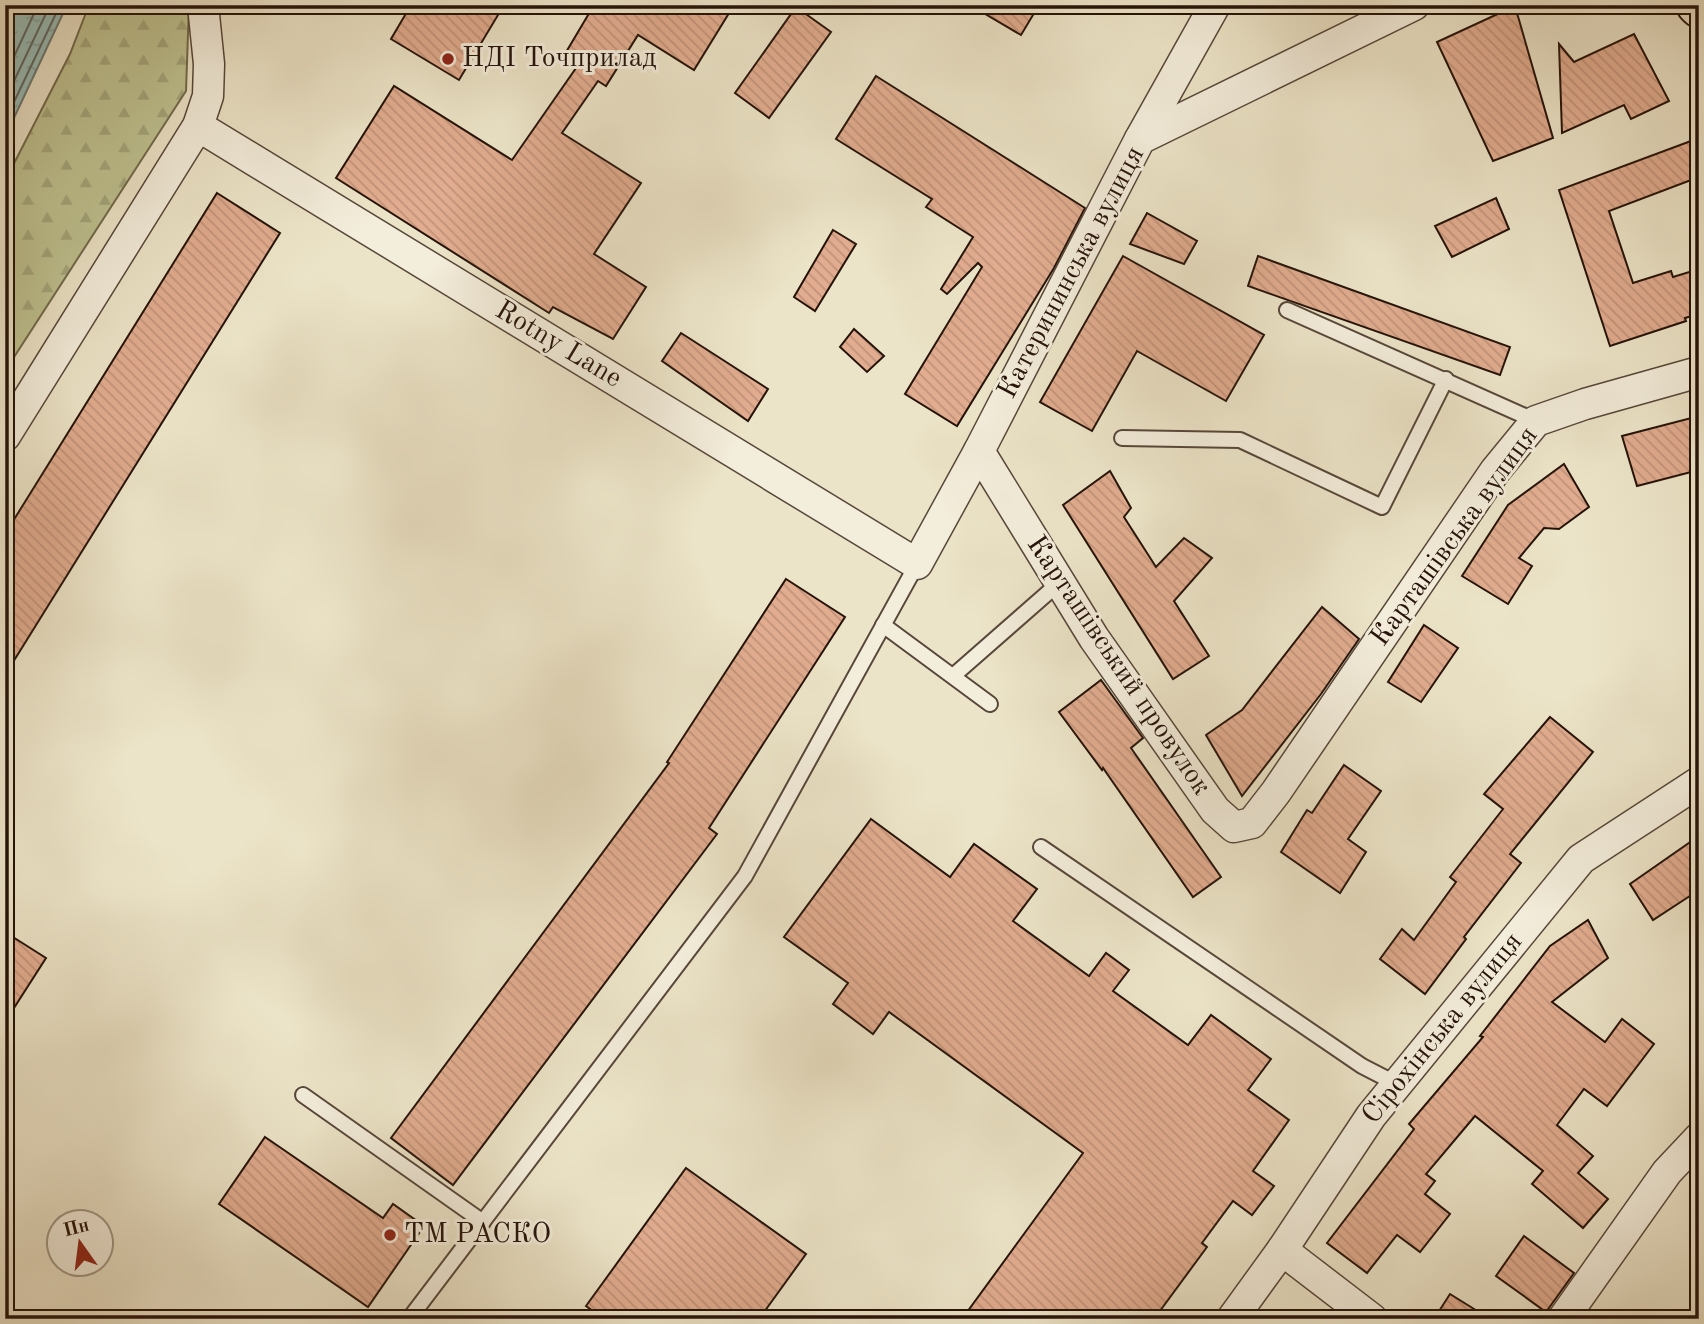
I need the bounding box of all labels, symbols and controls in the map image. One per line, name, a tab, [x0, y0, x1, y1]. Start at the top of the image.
place label: НДІ Точприлад	[462, 45, 656, 73]
marker: НДІ Точприлад	[440, 51, 456, 67]
street label: Катерининська вулиця	[994, 142, 1150, 404]
street label: Rotny Lane	[490, 296, 626, 394]
street label: Карташівська вулиця	[1366, 422, 1544, 652]
street label: Карташівський провулок	[1021, 531, 1215, 801]
street label: Сірохінська вулиця	[1358, 928, 1528, 1130]
north arrow	[46, 1208, 116, 1278]
text: Пн	[61, 1217, 91, 1241]
place label: ТМ РАСКО	[404, 1221, 551, 1249]
marker: ТМ РАСКО	[382, 1227, 398, 1243]

